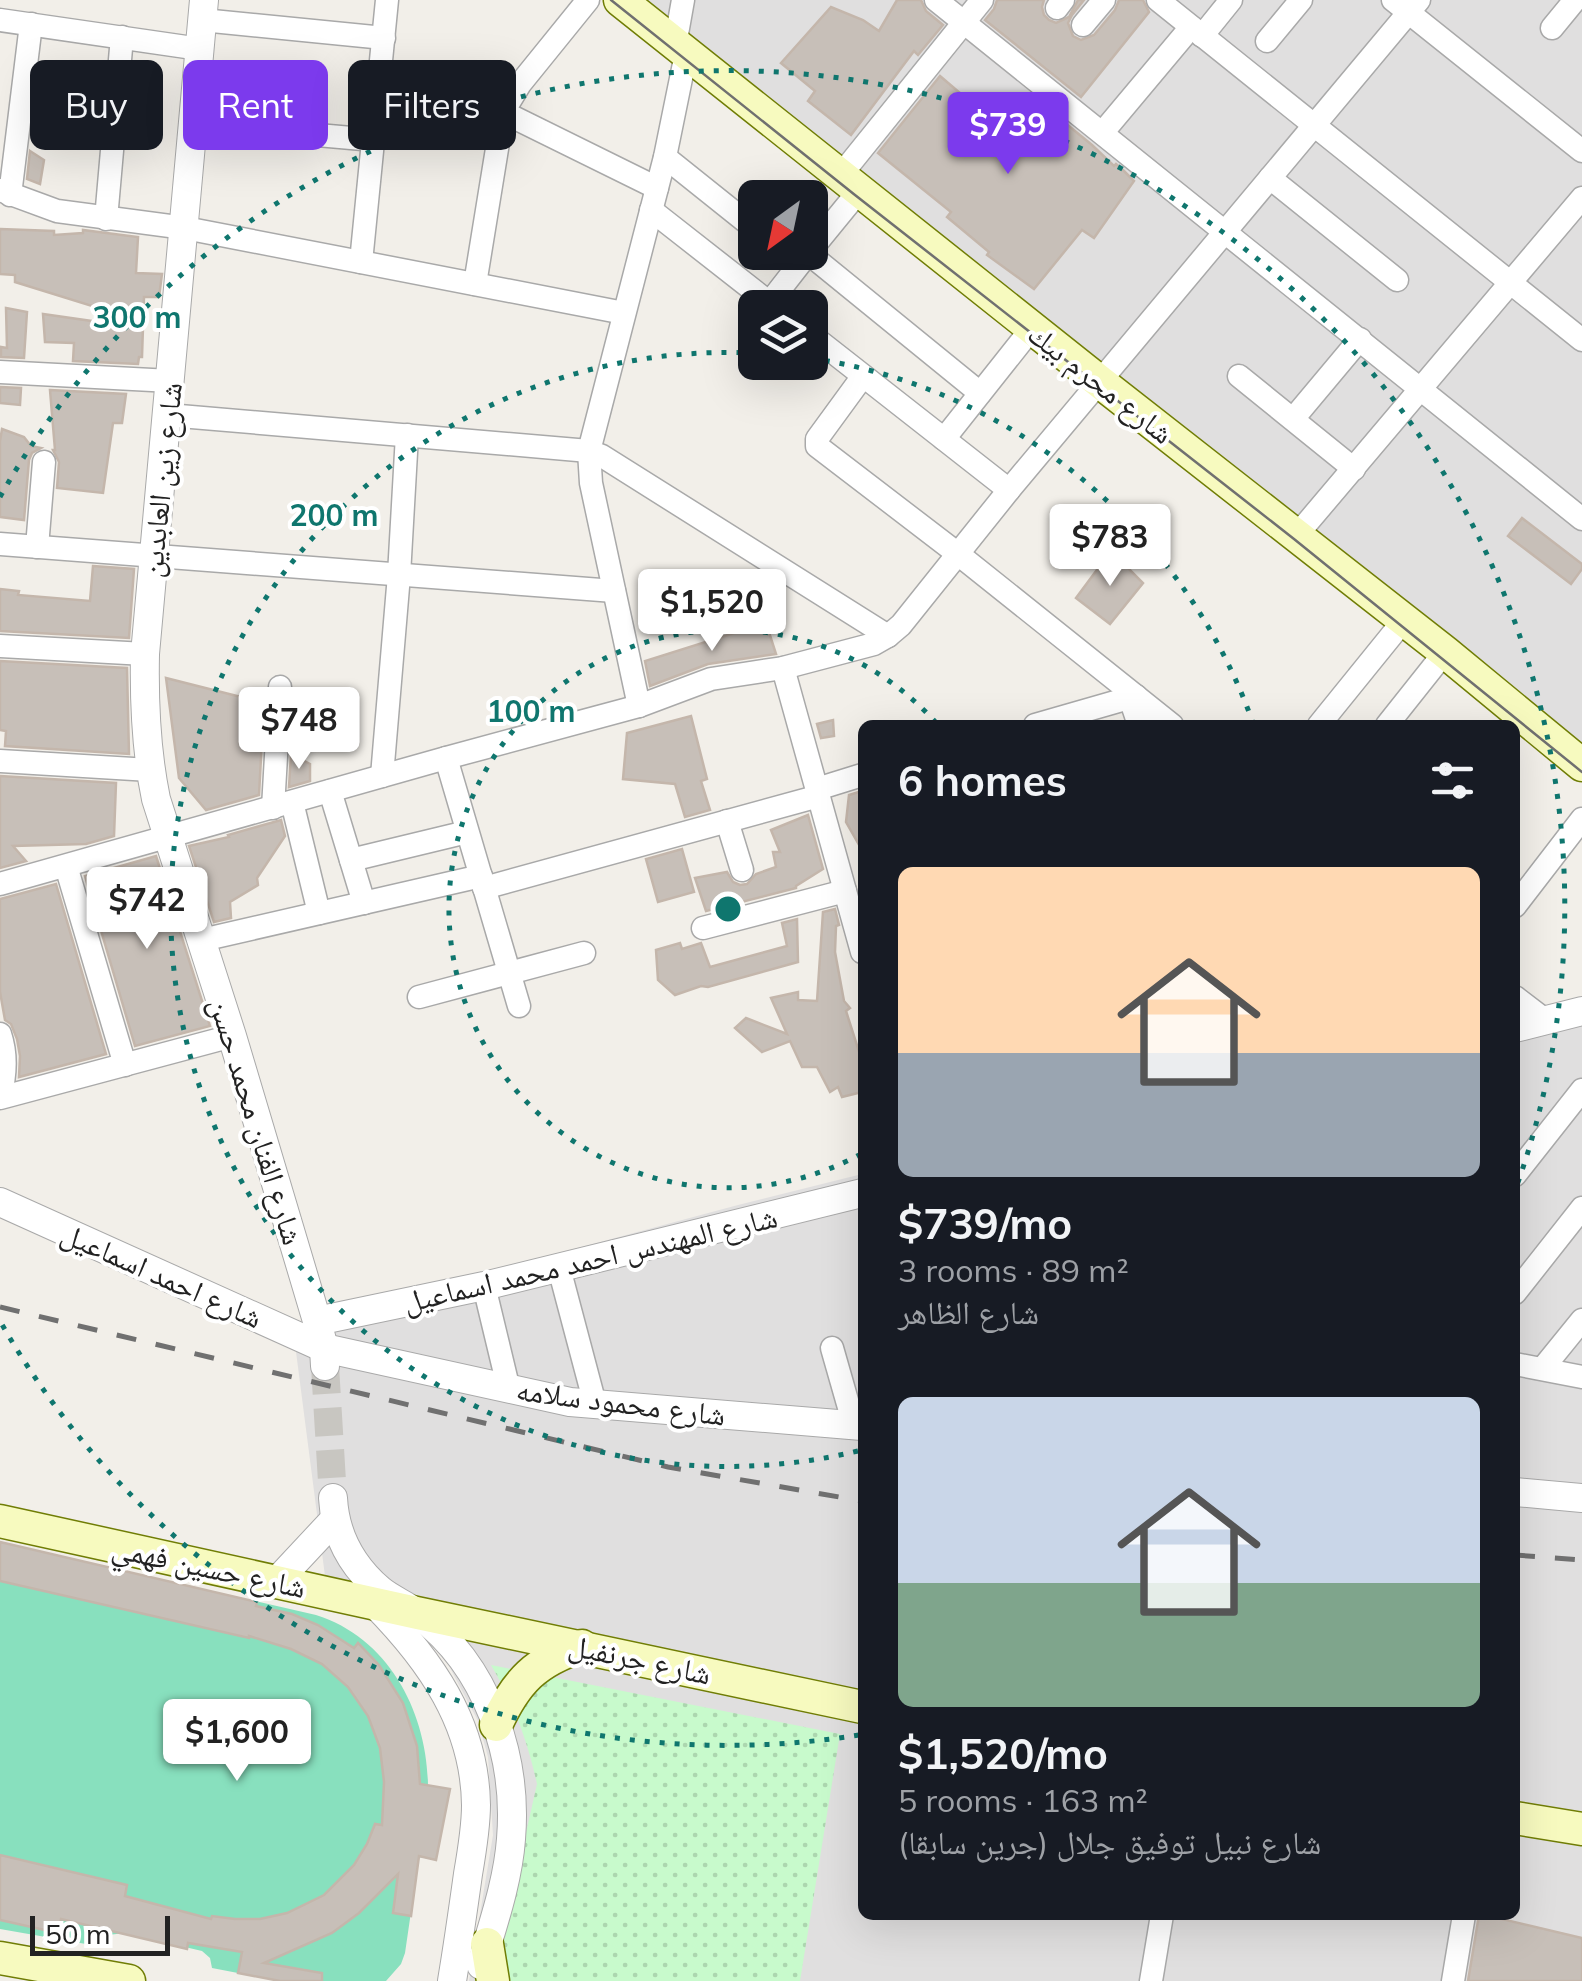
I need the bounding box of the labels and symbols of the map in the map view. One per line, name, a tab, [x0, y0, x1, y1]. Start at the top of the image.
pin: $739	[949, 92, 1067, 177]
north arrow	[738, 180, 828, 270]
text: 300 m	[92, 298, 182, 336]
street label: شارع محرم بيك	[1020, 314, 1181, 452]
street label: شارع زين العابدين	[132, 381, 191, 580]
text: 200 m	[289, 496, 379, 534]
pin: $783	[1051, 504, 1169, 589]
pin: $1,520	[631, 569, 793, 654]
pin: $748	[240, 687, 358, 772]
text: 100 m	[486, 692, 576, 730]
pin: $742	[88, 867, 206, 952]
centre of rings	[710, 891, 746, 927]
street label: شارع الفنان محمد حسن	[200, 993, 313, 1249]
street label: شارع المهندس احمد محمد اسماعيل	[399, 1197, 781, 1322]
street label: شارع احمد اسماعيل	[55, 1214, 268, 1337]
street label: شارع محمود سلامه	[514, 1370, 728, 1435]
street label: شارع حسين فهمي	[108, 1528, 309, 1612]
street label: شارع جرنفيل	[565, 1625, 715, 1694]
pin: $1,600	[156, 1699, 318, 1784]
scale bar	[30, 1911, 170, 1956]

